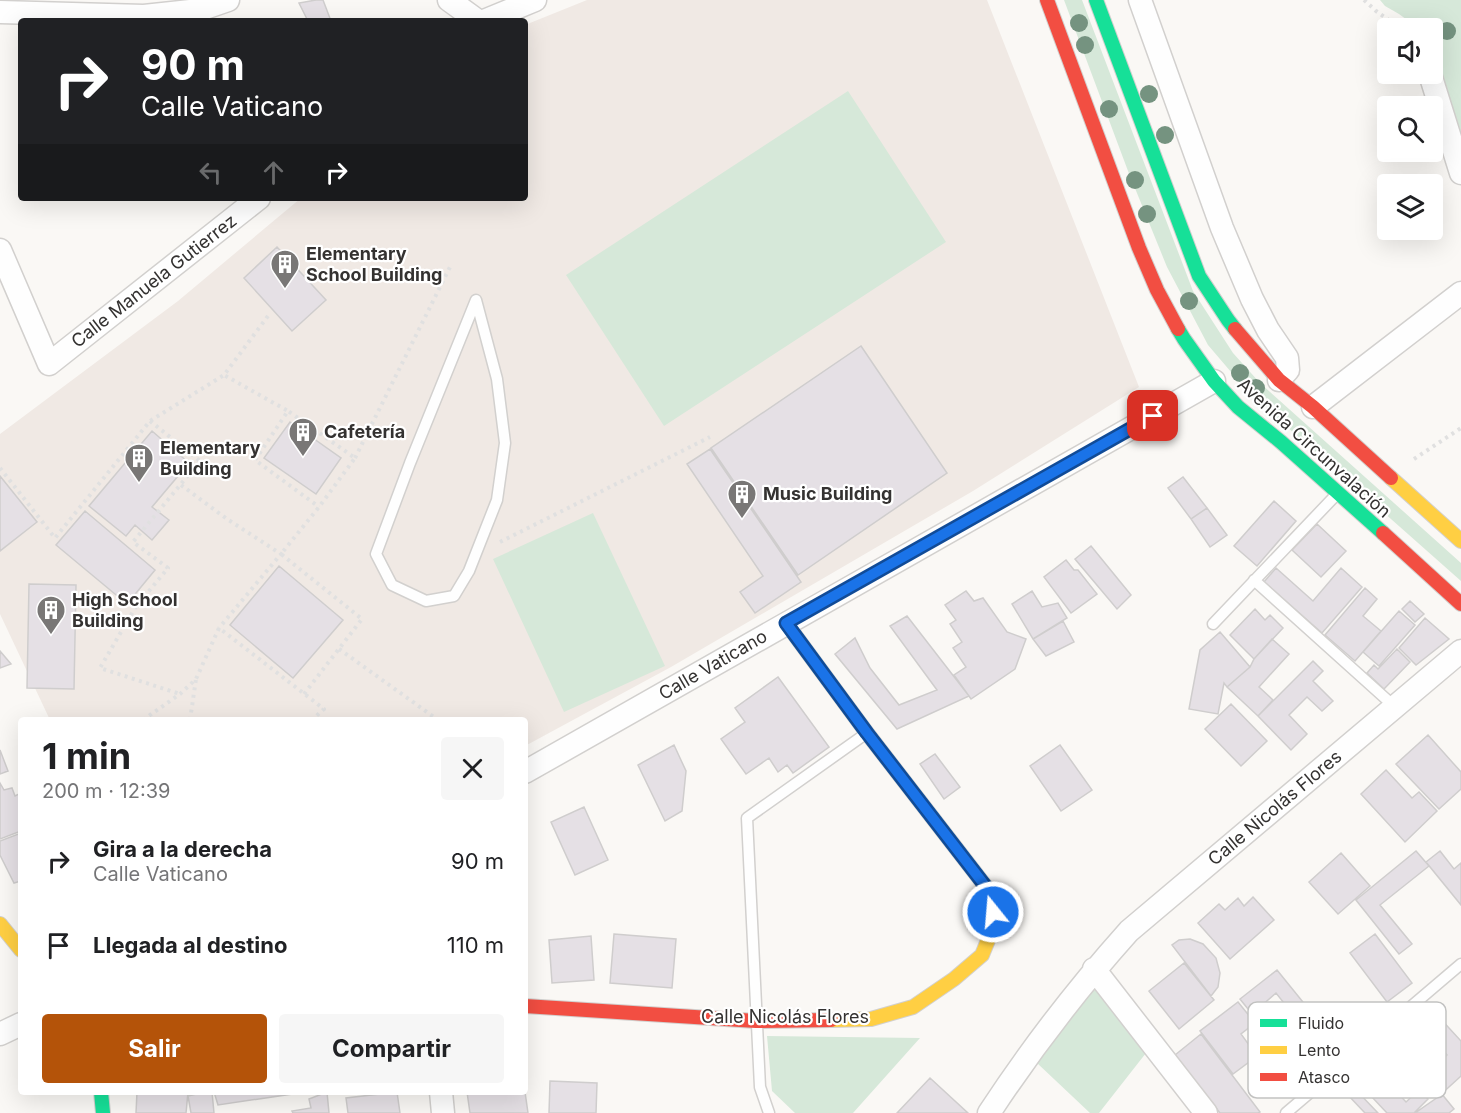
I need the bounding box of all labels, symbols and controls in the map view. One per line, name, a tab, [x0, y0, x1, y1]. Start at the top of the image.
map controls	[1377, 18, 1443, 240]
button: sound	[1377, 18, 1443, 84]
text: 90 m	[141, 39, 245, 90]
icon: right	[42, 42, 120, 120]
text: Calle Vaticano	[141, 90, 323, 123]
button: search	[1377, 96, 1443, 162]
icon: left	[194, 156, 227, 189]
icon: ahead	[257, 156, 290, 189]
icon: right	[320, 156, 353, 189]
button: layers	[1377, 174, 1443, 240]
street label: Calle Manuela Gutierrez	[67, 210, 240, 352]
place label: Elementary School Building	[306, 243, 442, 285]
building icon: Elementary School Building	[269, 248, 301, 290]
street label: Avenida Circunvalación	[1234, 373, 1395, 522]
pin	[1127, 390, 1178, 441]
icon: arrive	[1136, 399, 1169, 432]
building icon: Cafetería	[287, 416, 319, 458]
place label: Cafetería	[324, 421, 405, 442]
place label: Elementary Building	[160, 437, 261, 479]
building icon: Elementary Building	[123, 442, 155, 484]
building icon: Music Building	[726, 478, 758, 520]
place label: Music Building	[763, 483, 892, 504]
place label: High School Building	[72, 589, 178, 631]
building icon: High School Building	[35, 594, 67, 636]
street label: Calle Vaticano	[655, 625, 771, 704]
text: 1 min	[42, 734, 131, 778]
button: close	[441, 737, 504, 800]
street label: Calle Nicolás Flores	[1204, 746, 1346, 870]
text: 200 m · 12:39	[42, 779, 170, 803]
text: Gira a la derecha	[93, 836, 272, 862]
icon: right	[42, 845, 75, 878]
text: 90 m	[451, 848, 504, 874]
text: Calle Vaticano	[93, 862, 228, 886]
position arrow	[961, 880, 1025, 944]
icon: arrive	[42, 929, 75, 962]
text: Llegada al destino	[93, 932, 287, 958]
text: 110 m	[447, 932, 504, 958]
legend	[1248, 1002, 1446, 1098]
street label: Calle Nicolás Flores	[701, 1006, 869, 1027]
text: Fluido	[1298, 1013, 1344, 1033]
button: Salir	[42, 1014, 267, 1083]
button: Compartir	[279, 1014, 504, 1083]
text: Lento	[1298, 1040, 1341, 1060]
text: Atasco	[1298, 1067, 1350, 1087]

